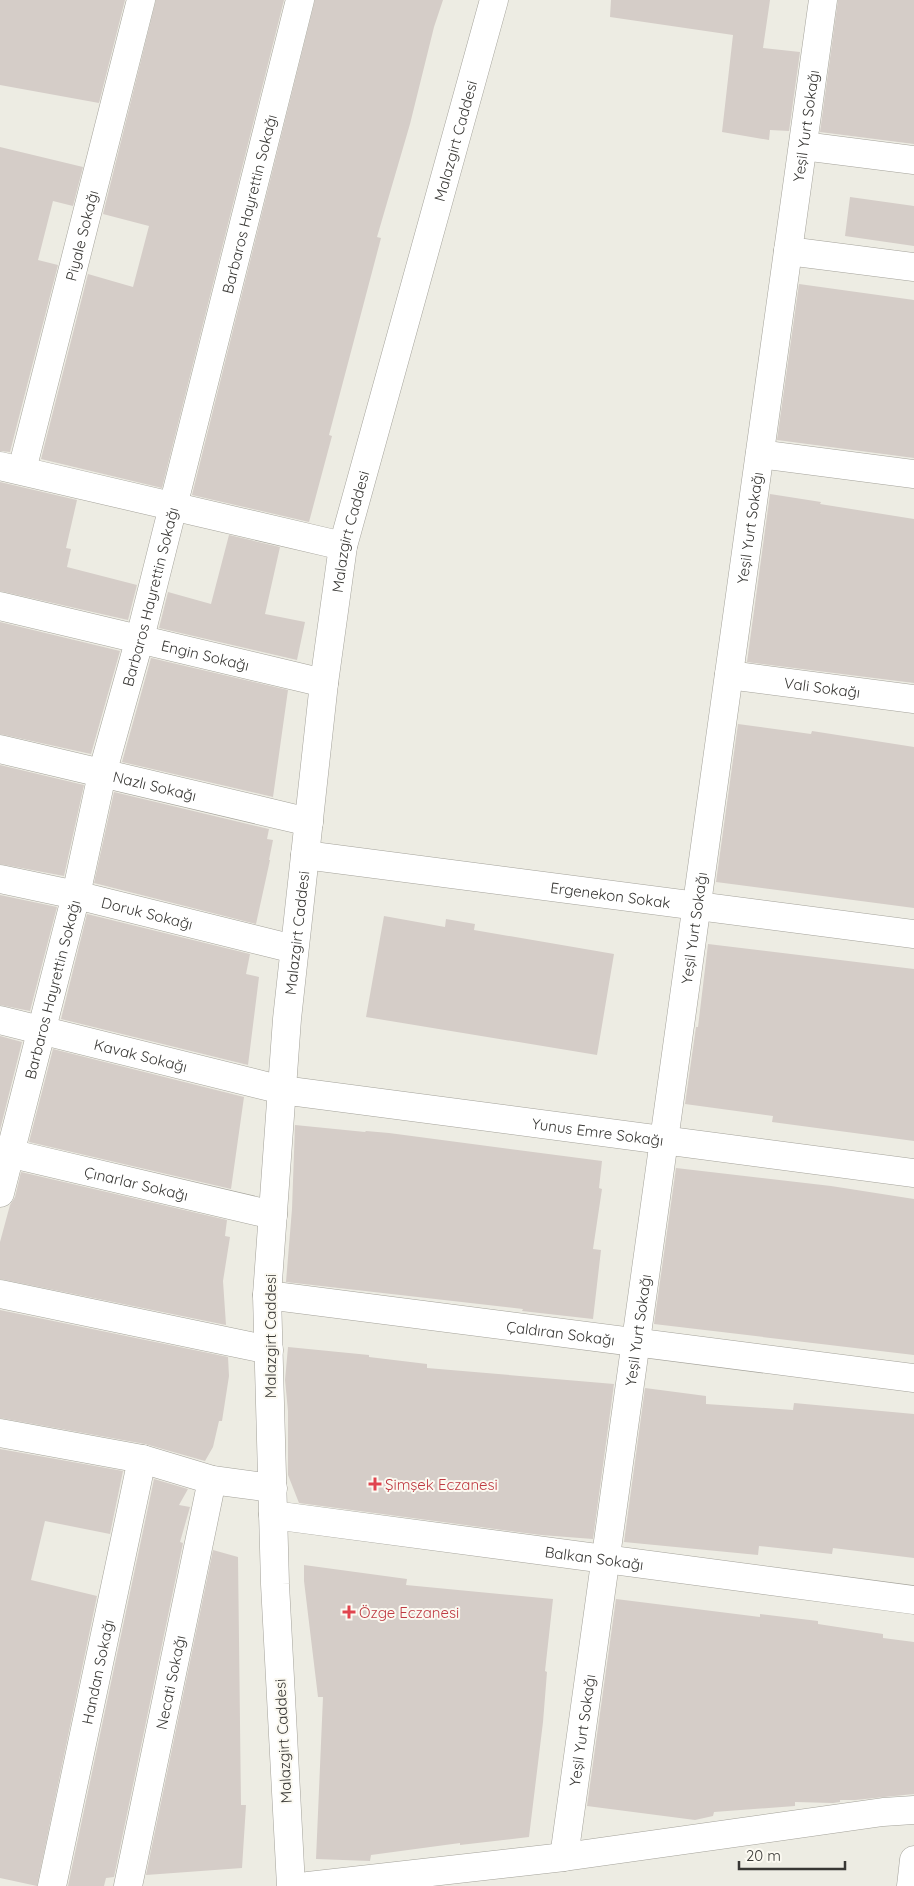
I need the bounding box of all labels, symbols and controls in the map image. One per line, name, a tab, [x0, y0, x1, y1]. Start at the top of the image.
street label: Yeşil Yurt Sokağı	[788, 69, 823, 183]
street label: Malazgirt Caddesi	[429, 78, 481, 203]
street label: Barbaros Hayrettin Sokağı	[217, 112, 280, 296]
street label: Piyale Sokağı	[61, 188, 102, 283]
street label: Malazgirt Caddesi	[327, 469, 373, 594]
street label: Yeşil Yurt Sokağı	[732, 471, 767, 585]
street label: Barbaros Hayrettin Sokağı	[117, 505, 182, 688]
street label: Engin Sokağı	[159, 635, 251, 674]
street label: Vali Sokağı	[783, 673, 862, 701]
street label: Nazlı Sokağı	[111, 767, 198, 805]
street label: Malazgirt Caddesi	[280, 870, 313, 996]
street label: Yeşil Yurt Sokağı	[676, 871, 711, 985]
street label: Ergenekon Sokak	[549, 877, 672, 912]
street label: Doruk Sokağı	[99, 892, 195, 933]
street label: Barbaros Hayrettin Sokağı	[20, 898, 84, 1081]
street label: Kavak Sokağı	[92, 1034, 189, 1076]
street label: Yunus Emre Sokağı	[531, 1113, 665, 1150]
street label: Çınarlar Sokağı	[82, 1162, 190, 1204]
street label: Yeşil Yurt Sokağı	[620, 1273, 655, 1387]
street label: Malazgirt Caddesi	[261, 1274, 280, 1398]
street label: Çaldıran Sokağı	[505, 1316, 616, 1349]
place label: Şimşek Eczanesi	[385, 1475, 498, 1494]
marker: Şimşek Eczanesi	[369, 1478, 381, 1490]
street label: Balkan Sokağı	[544, 1542, 645, 1574]
place label: Özge Eczanesi	[359, 1603, 459, 1622]
marker: Özge Eczanesi	[343, 1606, 355, 1618]
street label: Handan Sokağı	[77, 1618, 117, 1726]
street label: Necati Sokağı	[151, 1633, 189, 1731]
street label: Yeşil Yurt Sokağı	[564, 1673, 599, 1787]
street label: Malazgirt Caddesi	[270, 1678, 296, 1804]
scale bar	[739, 1838, 845, 1870]
text: 20 m	[746, 1846, 781, 1865]

